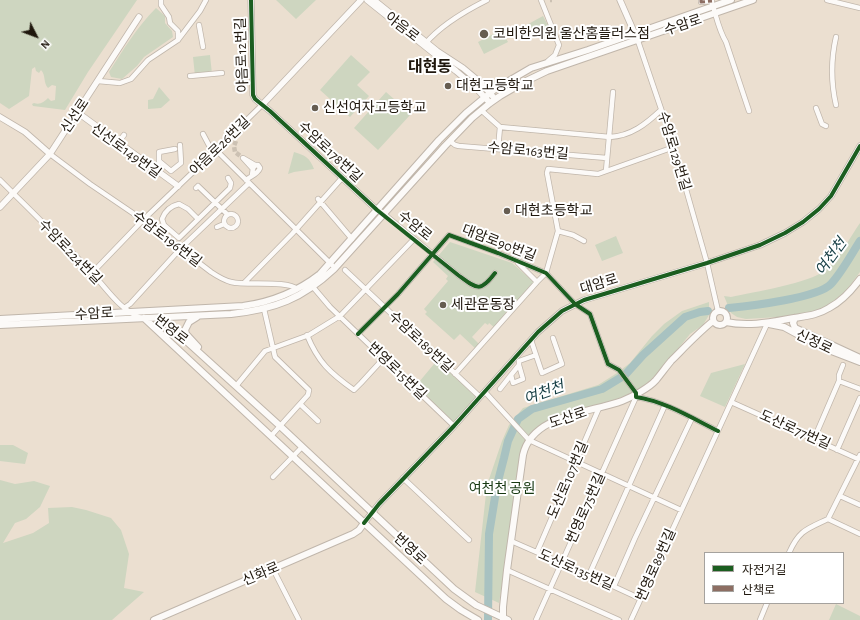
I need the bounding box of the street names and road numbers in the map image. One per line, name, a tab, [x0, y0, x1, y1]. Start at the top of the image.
street label: 야음로	[382, 8, 422, 46]
street label: 수암로	[662, 11, 704, 39]
street label: 야음로12번길	[232, 17, 252, 93]
street label: 신선로	[57, 95, 93, 137]
street label: 수암로129번길	[654, 109, 694, 193]
street label: 야음로26번길	[186, 113, 254, 179]
street label: 수암로178번길	[294, 118, 366, 186]
street label: 신선로149번길	[88, 120, 164, 182]
street label: 수암로163번길	[487, 139, 569, 163]
street label: 수암로	[395, 207, 435, 245]
street label: 수암로196번길	[129, 208, 205, 270]
street label: 수암로224번길	[35, 216, 105, 288]
street label: 대암로90번길	[459, 221, 539, 265]
street label: 대암로	[578, 270, 620, 298]
street label: 수암로	[74, 305, 114, 323]
street label: 수암로189번길	[385, 308, 457, 376]
street label: 번영로	[151, 311, 191, 349]
street label: 신정로	[793, 326, 835, 358]
street label: 번영로15번길	[364, 339, 430, 403]
street label: 도산로	[547, 404, 589, 432]
street label: 도산로77번길	[757, 407, 833, 453]
street label: 도산로107번길	[544, 439, 592, 521]
street label: 번영로75번길	[563, 470, 609, 546]
street label: 번영로89번길	[633, 526, 679, 604]
street label: 번영로	[390, 530, 430, 568]
street label: 도산로135번길	[536, 546, 616, 594]
street label: 신화로	[240, 559, 282, 589]

